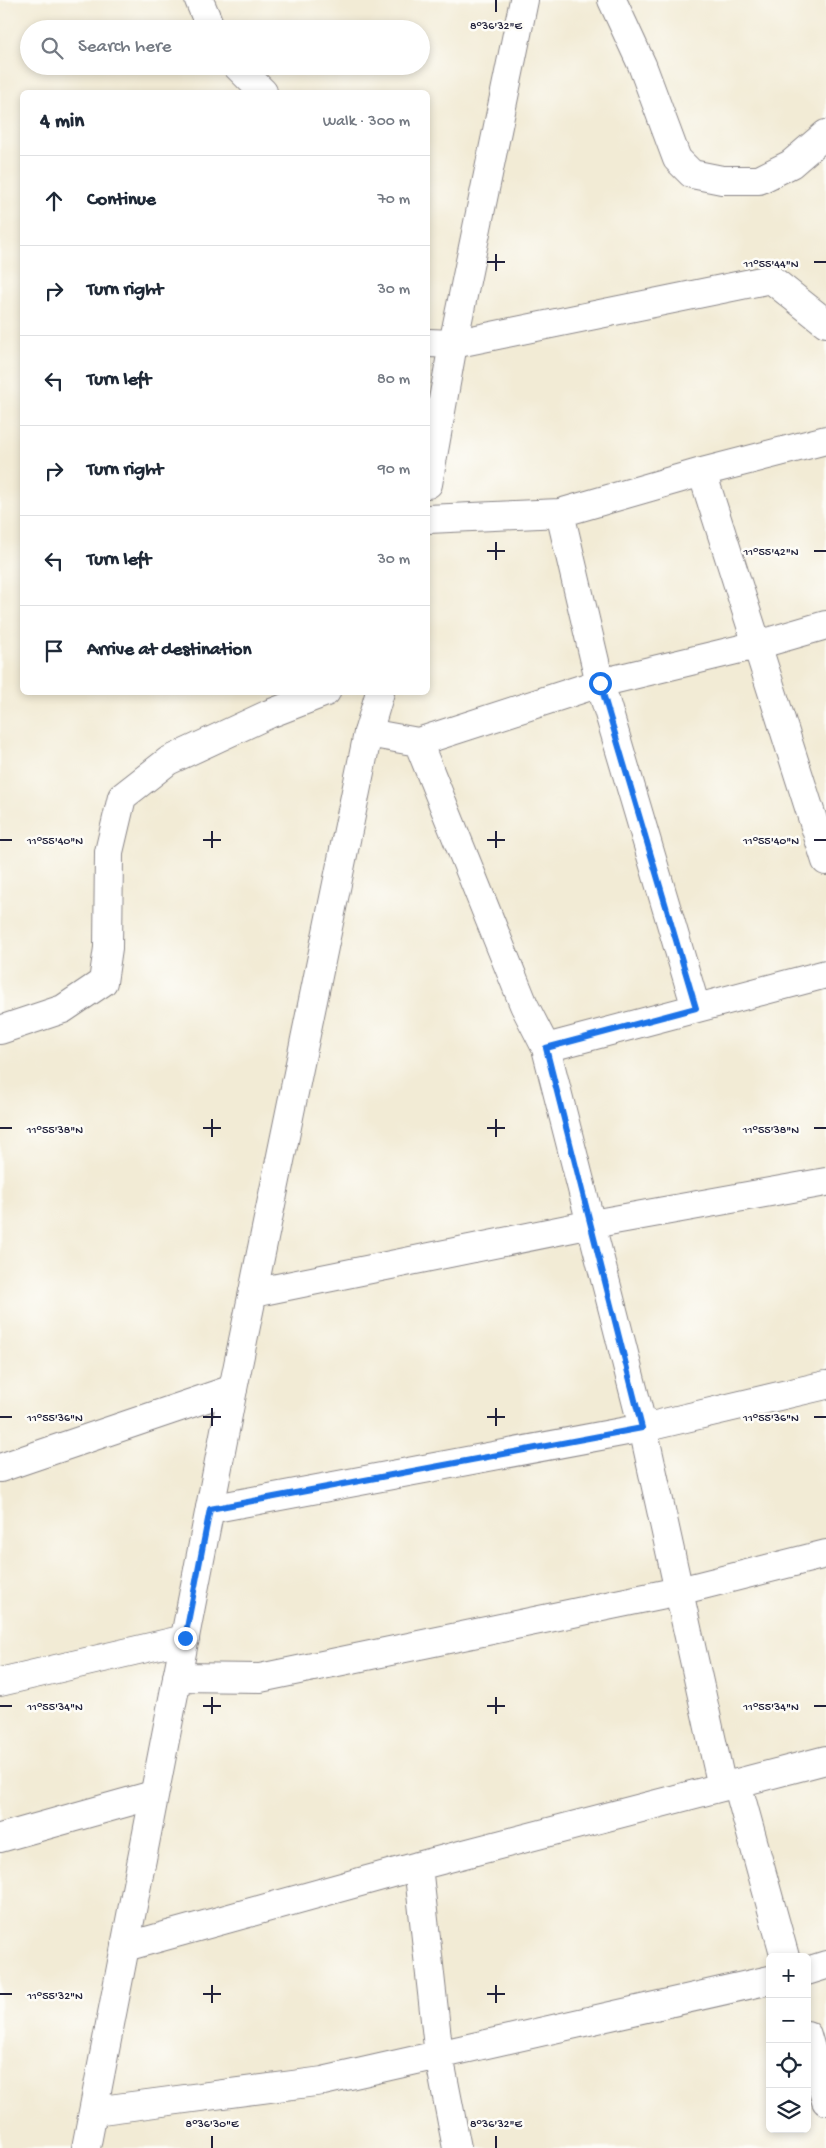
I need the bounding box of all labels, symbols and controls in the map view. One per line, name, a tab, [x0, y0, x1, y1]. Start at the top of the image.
search box	[20, 20, 430, 75]
text: 8°36'32"E	[470, 20, 522, 34]
icon: search	[38, 34, 66, 62]
text: Search here	[78, 36, 172, 59]
text: 4 min	[40, 110, 84, 135]
text: Walk · 300 m	[323, 113, 410, 132]
icon: ahead	[40, 187, 68, 215]
text: Continue	[87, 189, 156, 212]
text: 70 m	[377, 191, 410, 210]
text: 11°55'44"N	[743, 258, 799, 272]
icon: right	[40, 277, 68, 305]
text: Turn right	[87, 279, 163, 302]
text: 30 m	[377, 281, 410, 300]
icon: left	[40, 367, 68, 395]
text: Turn left	[87, 369, 151, 392]
text: 80 m	[377, 371, 410, 390]
icon: right	[40, 457, 68, 485]
text: Turn right	[87, 459, 163, 482]
text: 90 m	[378, 461, 410, 480]
text: 11°55'42"N	[742, 546, 799, 560]
icon: left	[40, 547, 68, 575]
text: Turn left	[87, 549, 151, 572]
text: 30 m	[377, 551, 410, 570]
icon: arrive	[40, 637, 68, 665]
text: Arrive at destination	[87, 639, 251, 662]
route start	[589, 672, 612, 695]
text: 11°55'40"N	[26, 835, 83, 849]
text: 11°55'40"N	[742, 835, 799, 849]
text: 11°55'38"N	[26, 1124, 83, 1138]
text: 11°55'38"N	[742, 1124, 799, 1138]
text: 11°55'36"N	[26, 1412, 83, 1426]
text: 11°55'36"N	[742, 1412, 799, 1426]
route end	[174, 1627, 197, 1650]
text: 11°55'34"N	[26, 1701, 83, 1715]
text: 11°55'34"N	[742, 1701, 799, 1715]
map controls	[766, 1953, 811, 2133]
button: +	[766, 1953, 811, 1998]
text: 11°55'32"N	[26, 1990, 83, 2004]
button: −	[766, 1998, 811, 2043]
button: locate	[766, 2043, 811, 2088]
button: layers	[766, 2088, 811, 2133]
text: 8°36'30"E	[186, 2118, 239, 2132]
text: 8°36'32"E	[470, 2118, 522, 2132]

